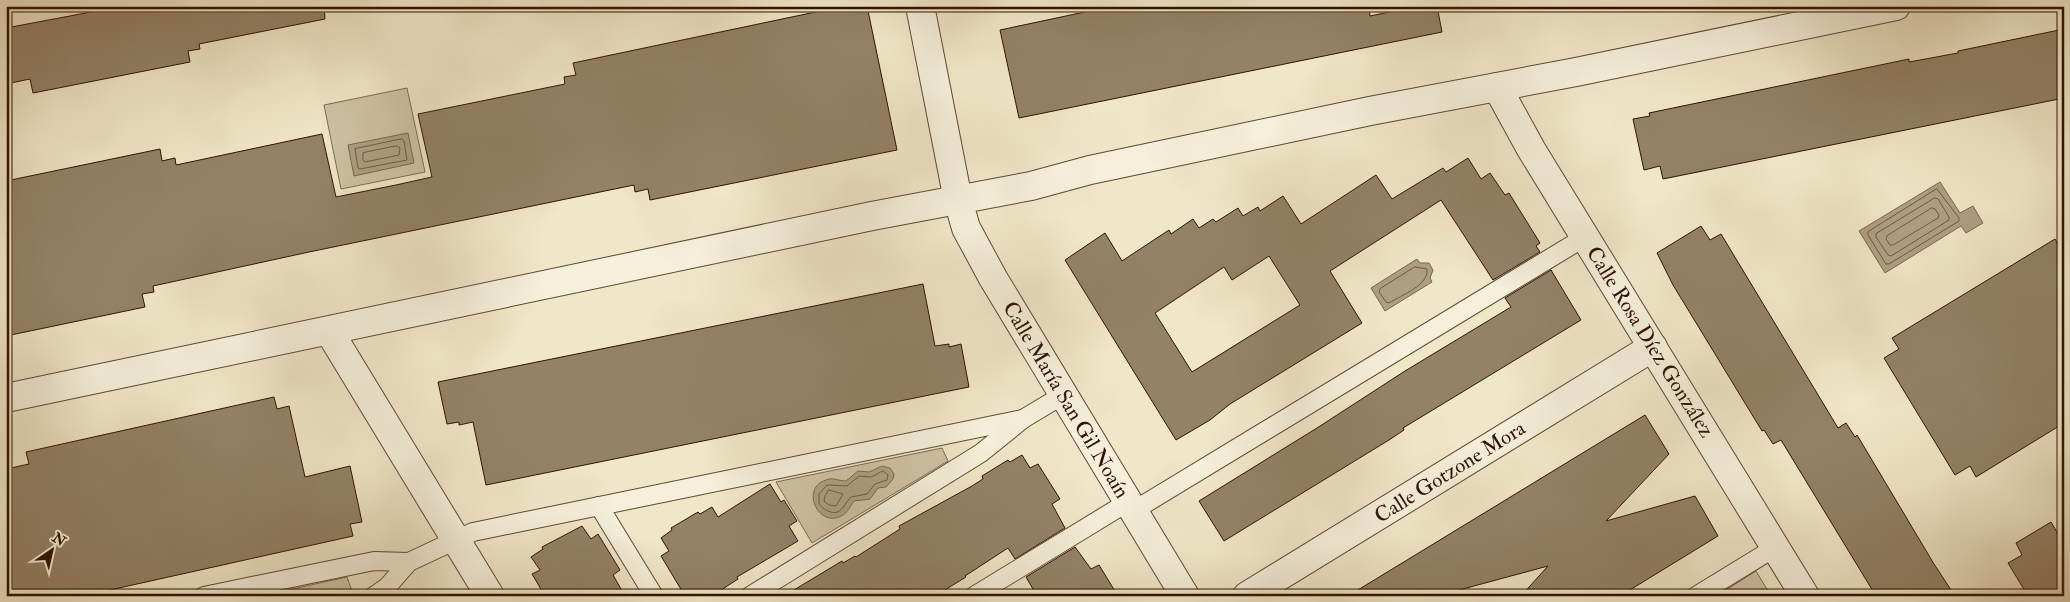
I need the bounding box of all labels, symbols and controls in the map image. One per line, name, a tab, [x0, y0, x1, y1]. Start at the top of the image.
street label: Calle Rosa Díez González	[1580, 241, 1720, 443]
street label: Calle María San Gil Noaín	[996, 297, 1136, 504]
street label: Calle Gotzone Mora	[1369, 414, 1531, 529]
north arrow	[28, 524, 78, 574]
text: N	[48, 529, 69, 550]

